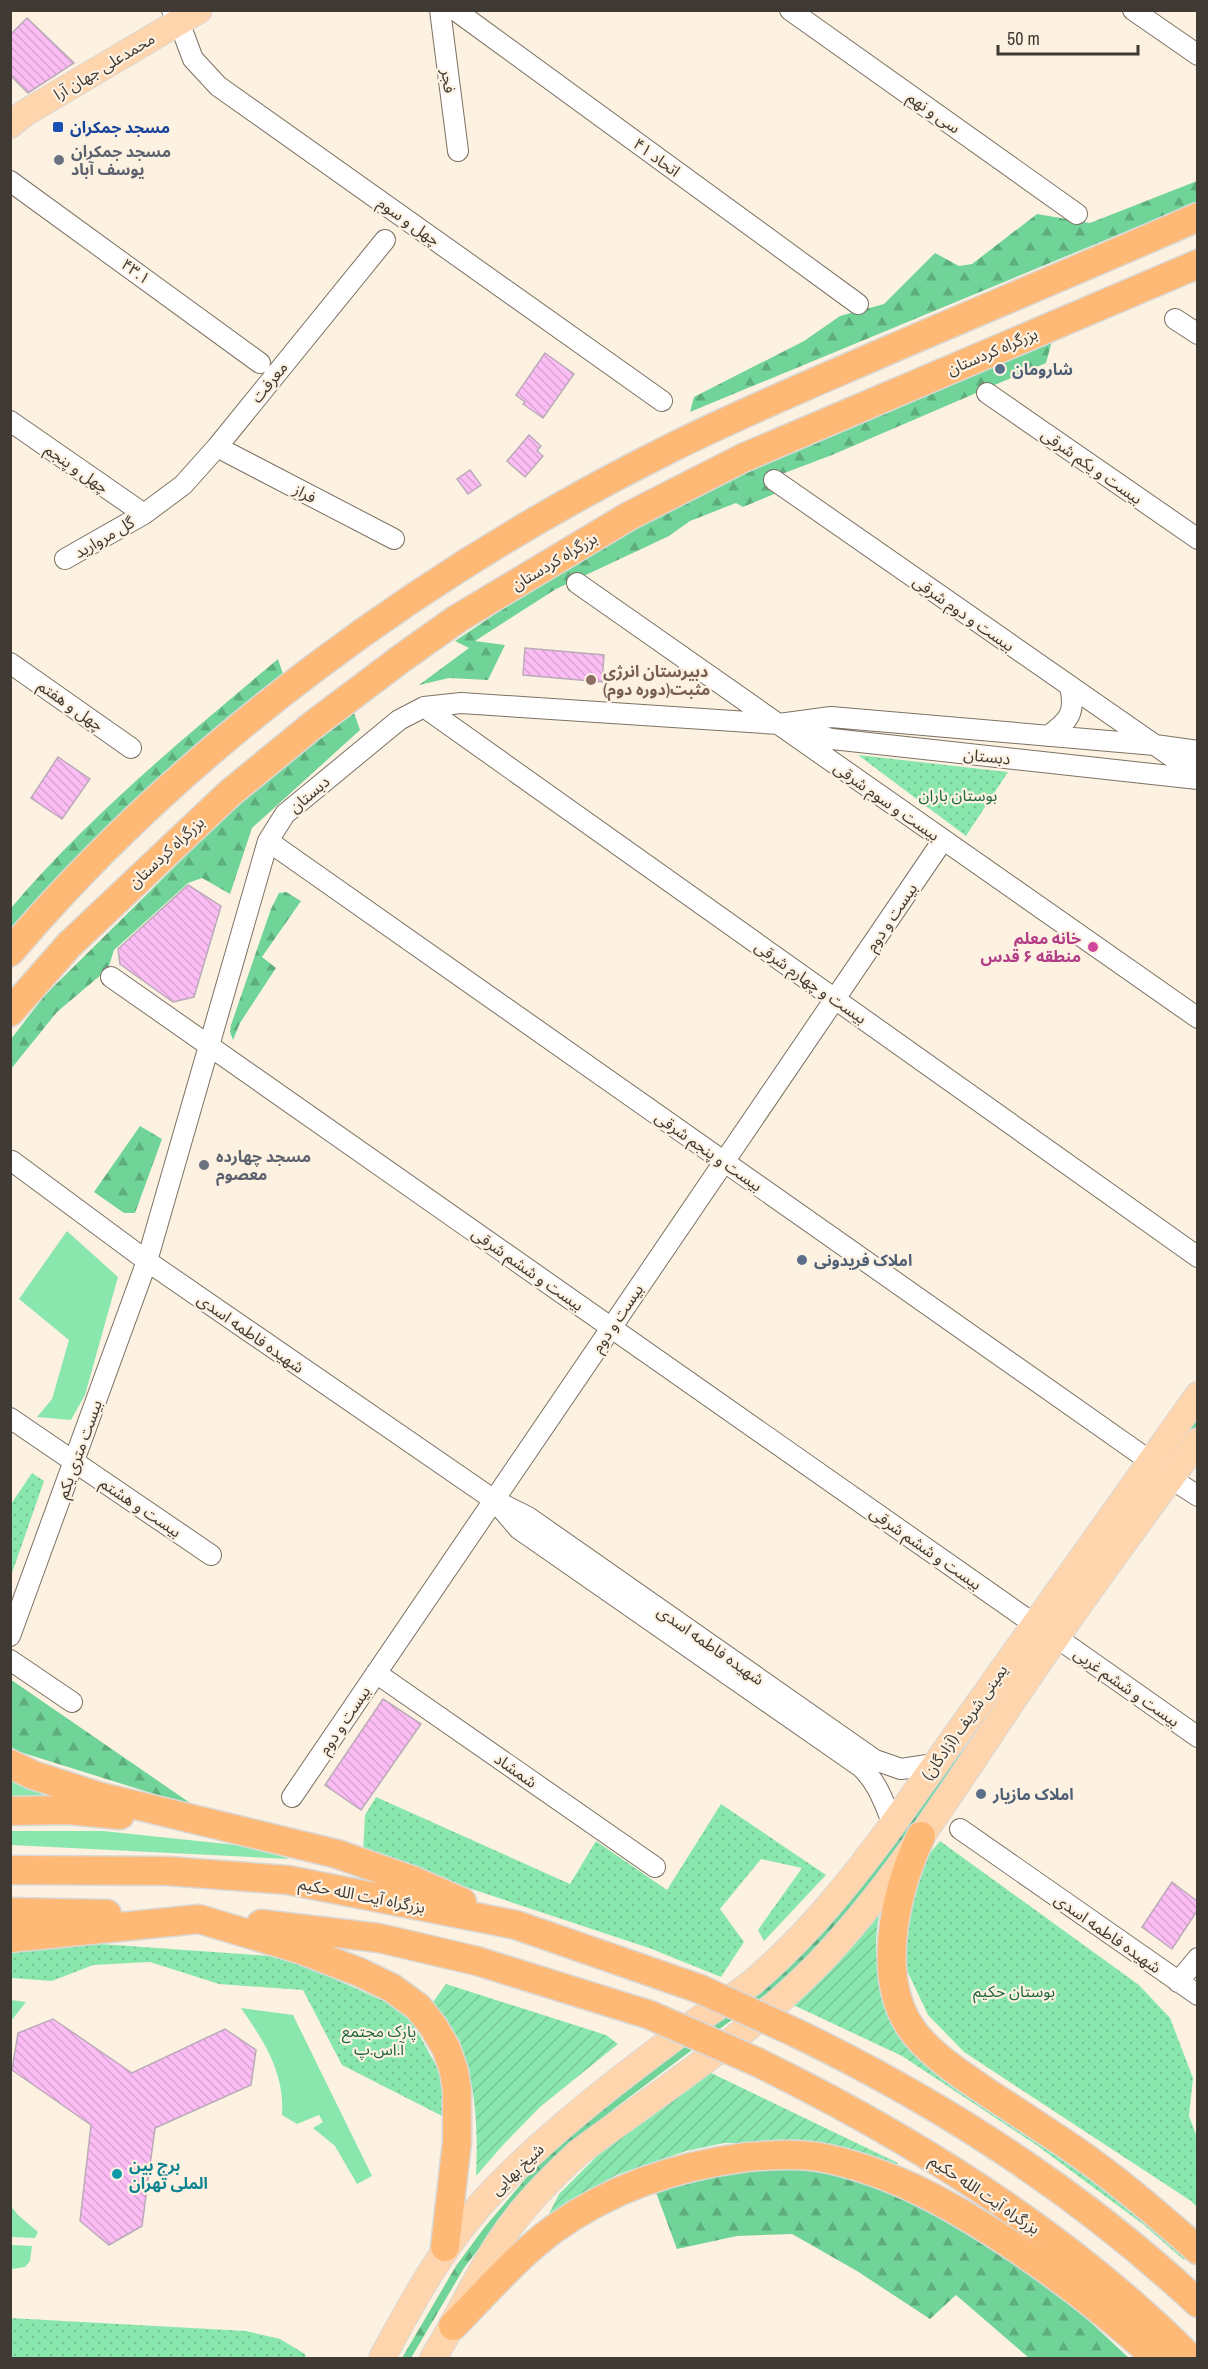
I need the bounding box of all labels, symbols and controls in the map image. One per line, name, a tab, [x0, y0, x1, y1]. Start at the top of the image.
scale bar	[998, 18, 1138, 56]
text: 50 m	[1007, 26, 1040, 51]
street label: محمدعلی جهان آرا	[49, 27, 159, 105]
street label: فجر	[437, 67, 461, 94]
street label: سی و نهم	[902, 86, 965, 140]
place label: مسجد جمکران	[70, 116, 170, 138]
marker: مسجد جمکران	[51, 120, 65, 134]
street label: اتحاد ۴۱	[629, 133, 685, 181]
place label: مسجد جمکران یوسف آباد	[71, 140, 171, 180]
marker: مسجد جمکران یوسف آباد	[52, 153, 66, 167]
street label: چهل و سوم	[372, 191, 445, 252]
street label: ۴۳.۱	[117, 253, 155, 289]
street label: بزرگراه کردستان	[943, 322, 1041, 380]
street label: معرفت	[246, 357, 292, 407]
place label: شارومان	[1012, 358, 1073, 380]
marker: شارومان	[993, 362, 1007, 376]
street label: بیست و یکم شرقی	[1036, 423, 1147, 511]
street label: چهل و پنجم	[40, 438, 113, 500]
street label: فراز	[289, 477, 320, 508]
street label: گل مروارید	[70, 511, 139, 563]
street label: بزرگراه کردستان	[507, 527, 601, 595]
street label: بیست و دوم شرقی	[908, 570, 1019, 658]
place label: دبیرستان انرژی مثبت(دوره دوم)	[603, 660, 710, 701]
marker: دبیرستان انرژی مثبت(دوره دوم)	[584, 673, 598, 687]
street label: چهل و هفتم	[33, 674, 108, 737]
street label: دبستان	[962, 743, 1012, 769]
street label: بیست و سوم شرقی	[829, 756, 944, 847]
street label: دبستان	[284, 770, 334, 818]
park label: بوستان باران	[919, 784, 997, 806]
street label: بزرگراه کردستان	[123, 811, 209, 893]
street label: بیست و دوم	[860, 878, 924, 957]
place label: خانه معلم منطقه ۶ قدس	[980, 927, 1081, 967]
street label: بیست و چهارم شرقی	[749, 935, 871, 1030]
marker: خانه معلم منطقه ۶ قدس	[1086, 940, 1100, 954]
street label: بیست و پنجم شرقی	[650, 1106, 767, 1198]
place label: مسجد چهارده معصوم	[216, 1145, 311, 1186]
marker: مسجد چهارده معصوم	[197, 1158, 211, 1172]
street label: بیست و ششم شرقی	[467, 1222, 588, 1317]
place label: املاک فریدونی	[814, 1249, 912, 1271]
marker: املاک فریدونی	[795, 1253, 809, 1267]
street label: بیست و دوم	[586, 1279, 650, 1358]
street label: شهیده فاطمه اسدی	[193, 1288, 309, 1378]
street label: بیست متری یکم	[51, 1397, 109, 1502]
street label: بیست و هشتم	[95, 1472, 186, 1544]
street label: بیست و ششم شرقی	[865, 1501, 986, 1596]
street label: شهیده فاطمه اسدی	[653, 1600, 769, 1690]
street label: بیست و ششم غربی	[1069, 1642, 1184, 1733]
street label: یمینی شریف (آزادگان)	[916, 1660, 1012, 1784]
street label: بیست و دوم	[313, 1681, 377, 1760]
street label: شمشاد	[490, 1747, 542, 1793]
place label: املاک مازیار	[992, 1783, 1074, 1805]
marker: املاک مازیار	[974, 1787, 988, 1801]
street label: بزرگراه آیت الله حکیم	[296, 1872, 427, 1920]
street label: شهیده فاطمه اسدی	[1050, 1888, 1166, 1978]
park label: بوستان حکیم	[973, 1980, 1055, 2004]
park label: پارک مجتمع آ.اس.پ	[342, 2020, 416, 2060]
street label: شیخ بهایی	[486, 2138, 550, 2201]
street label: بزرگراه آیت الله حکیم	[924, 2149, 1045, 2241]
place label: برج بین الملی تهران	[129, 2154, 208, 2194]
marker: برج بین الملی تهران	[110, 2167, 124, 2181]

